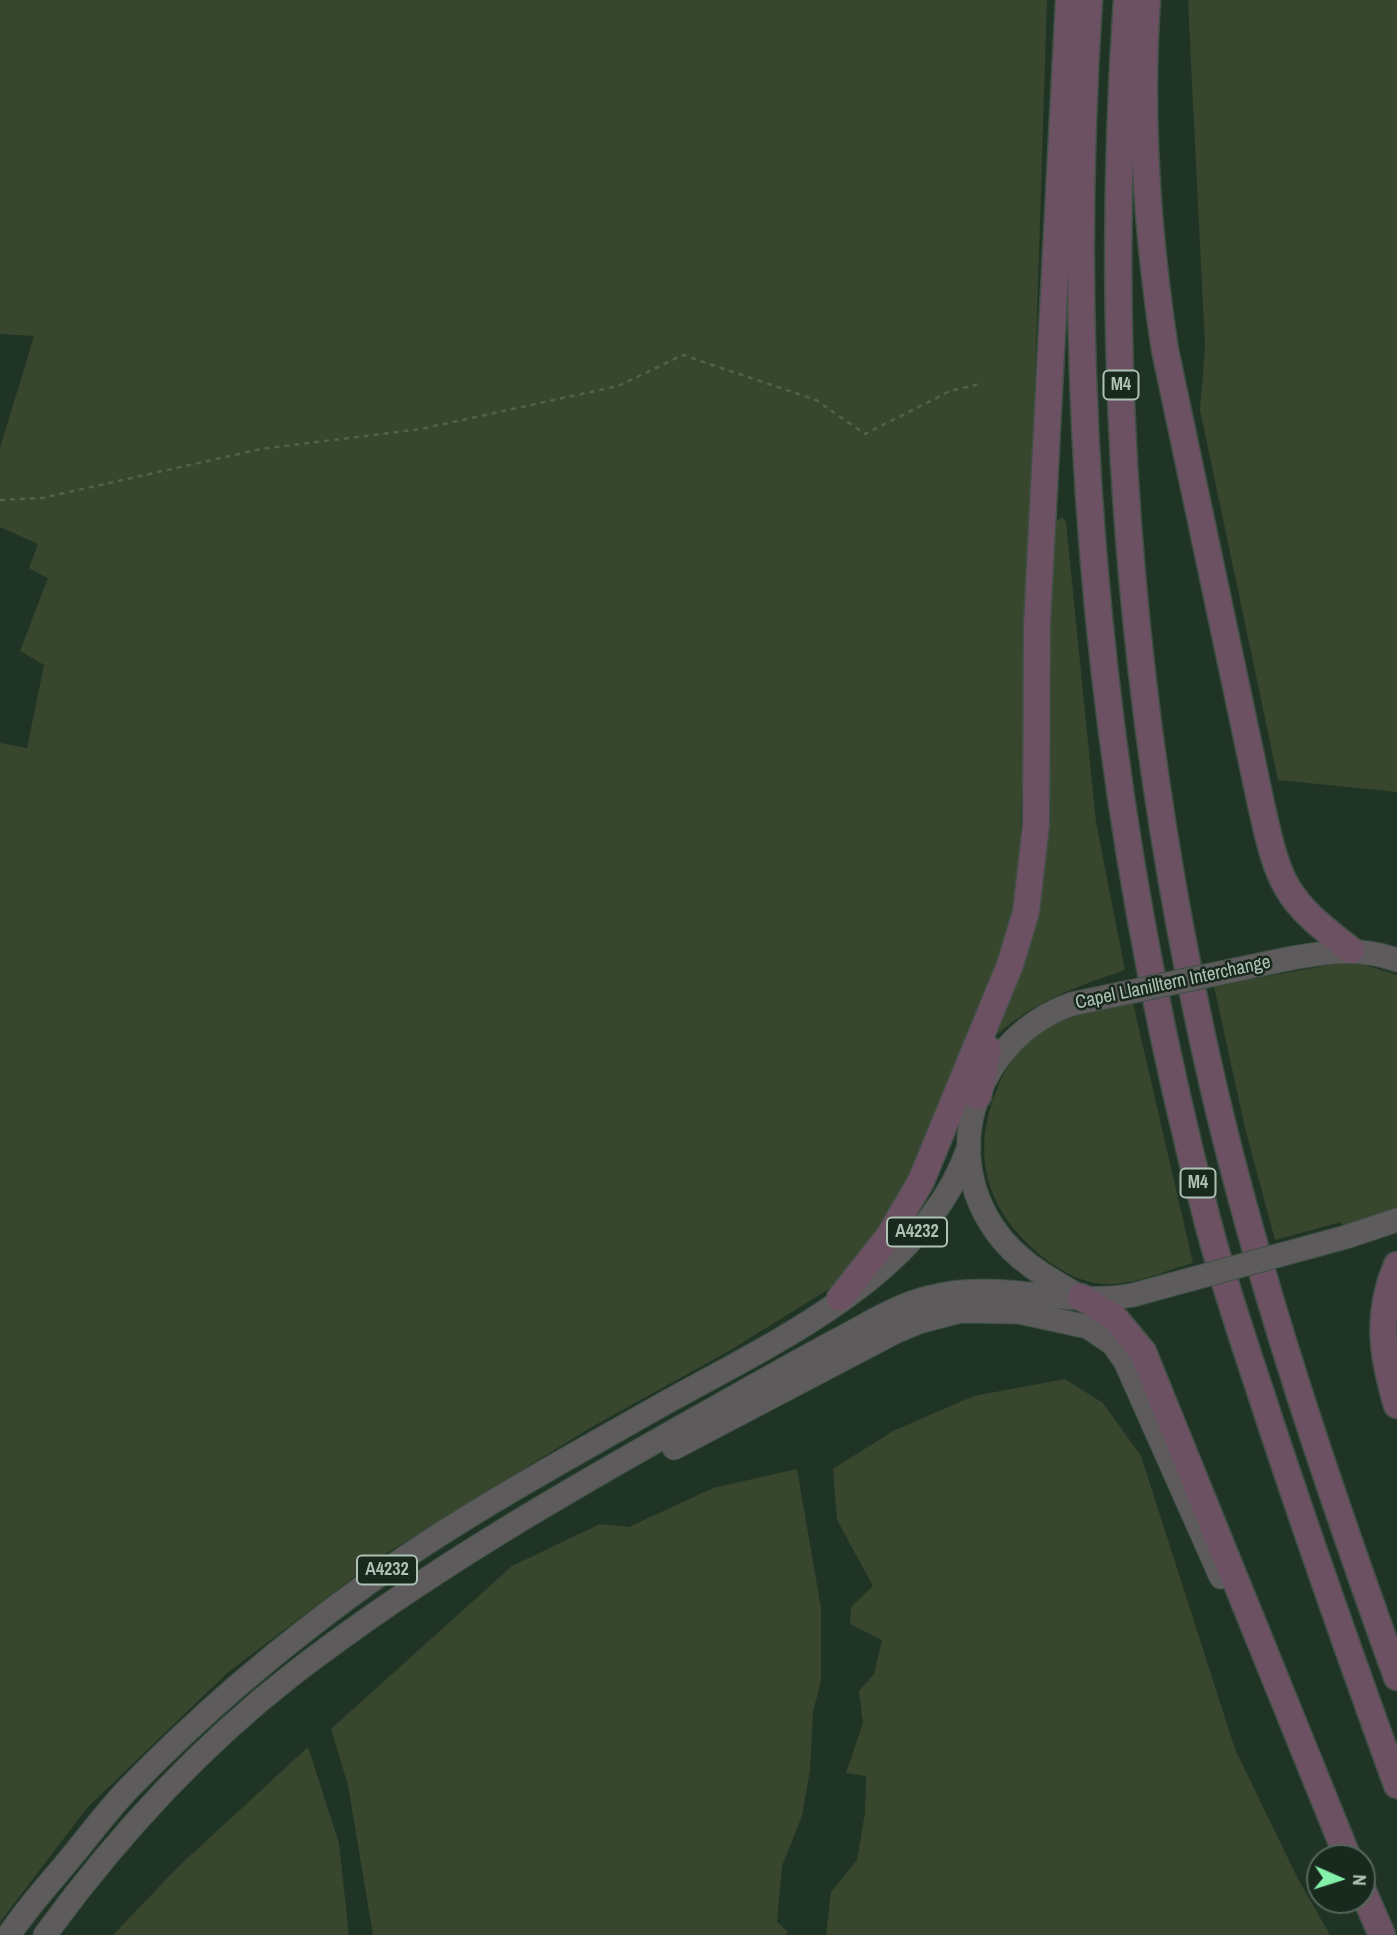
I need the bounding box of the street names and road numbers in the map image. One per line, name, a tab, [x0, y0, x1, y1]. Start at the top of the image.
road number: M4	[1104, 370, 1138, 400]
street label: Capel Llanilltern Interchange	[1073, 951, 1273, 1015]
road number: M4	[1180, 1168, 1216, 1198]
road number: A4232	[887, 1218, 947, 1246]
road number: A4232	[357, 1555, 417, 1584]

